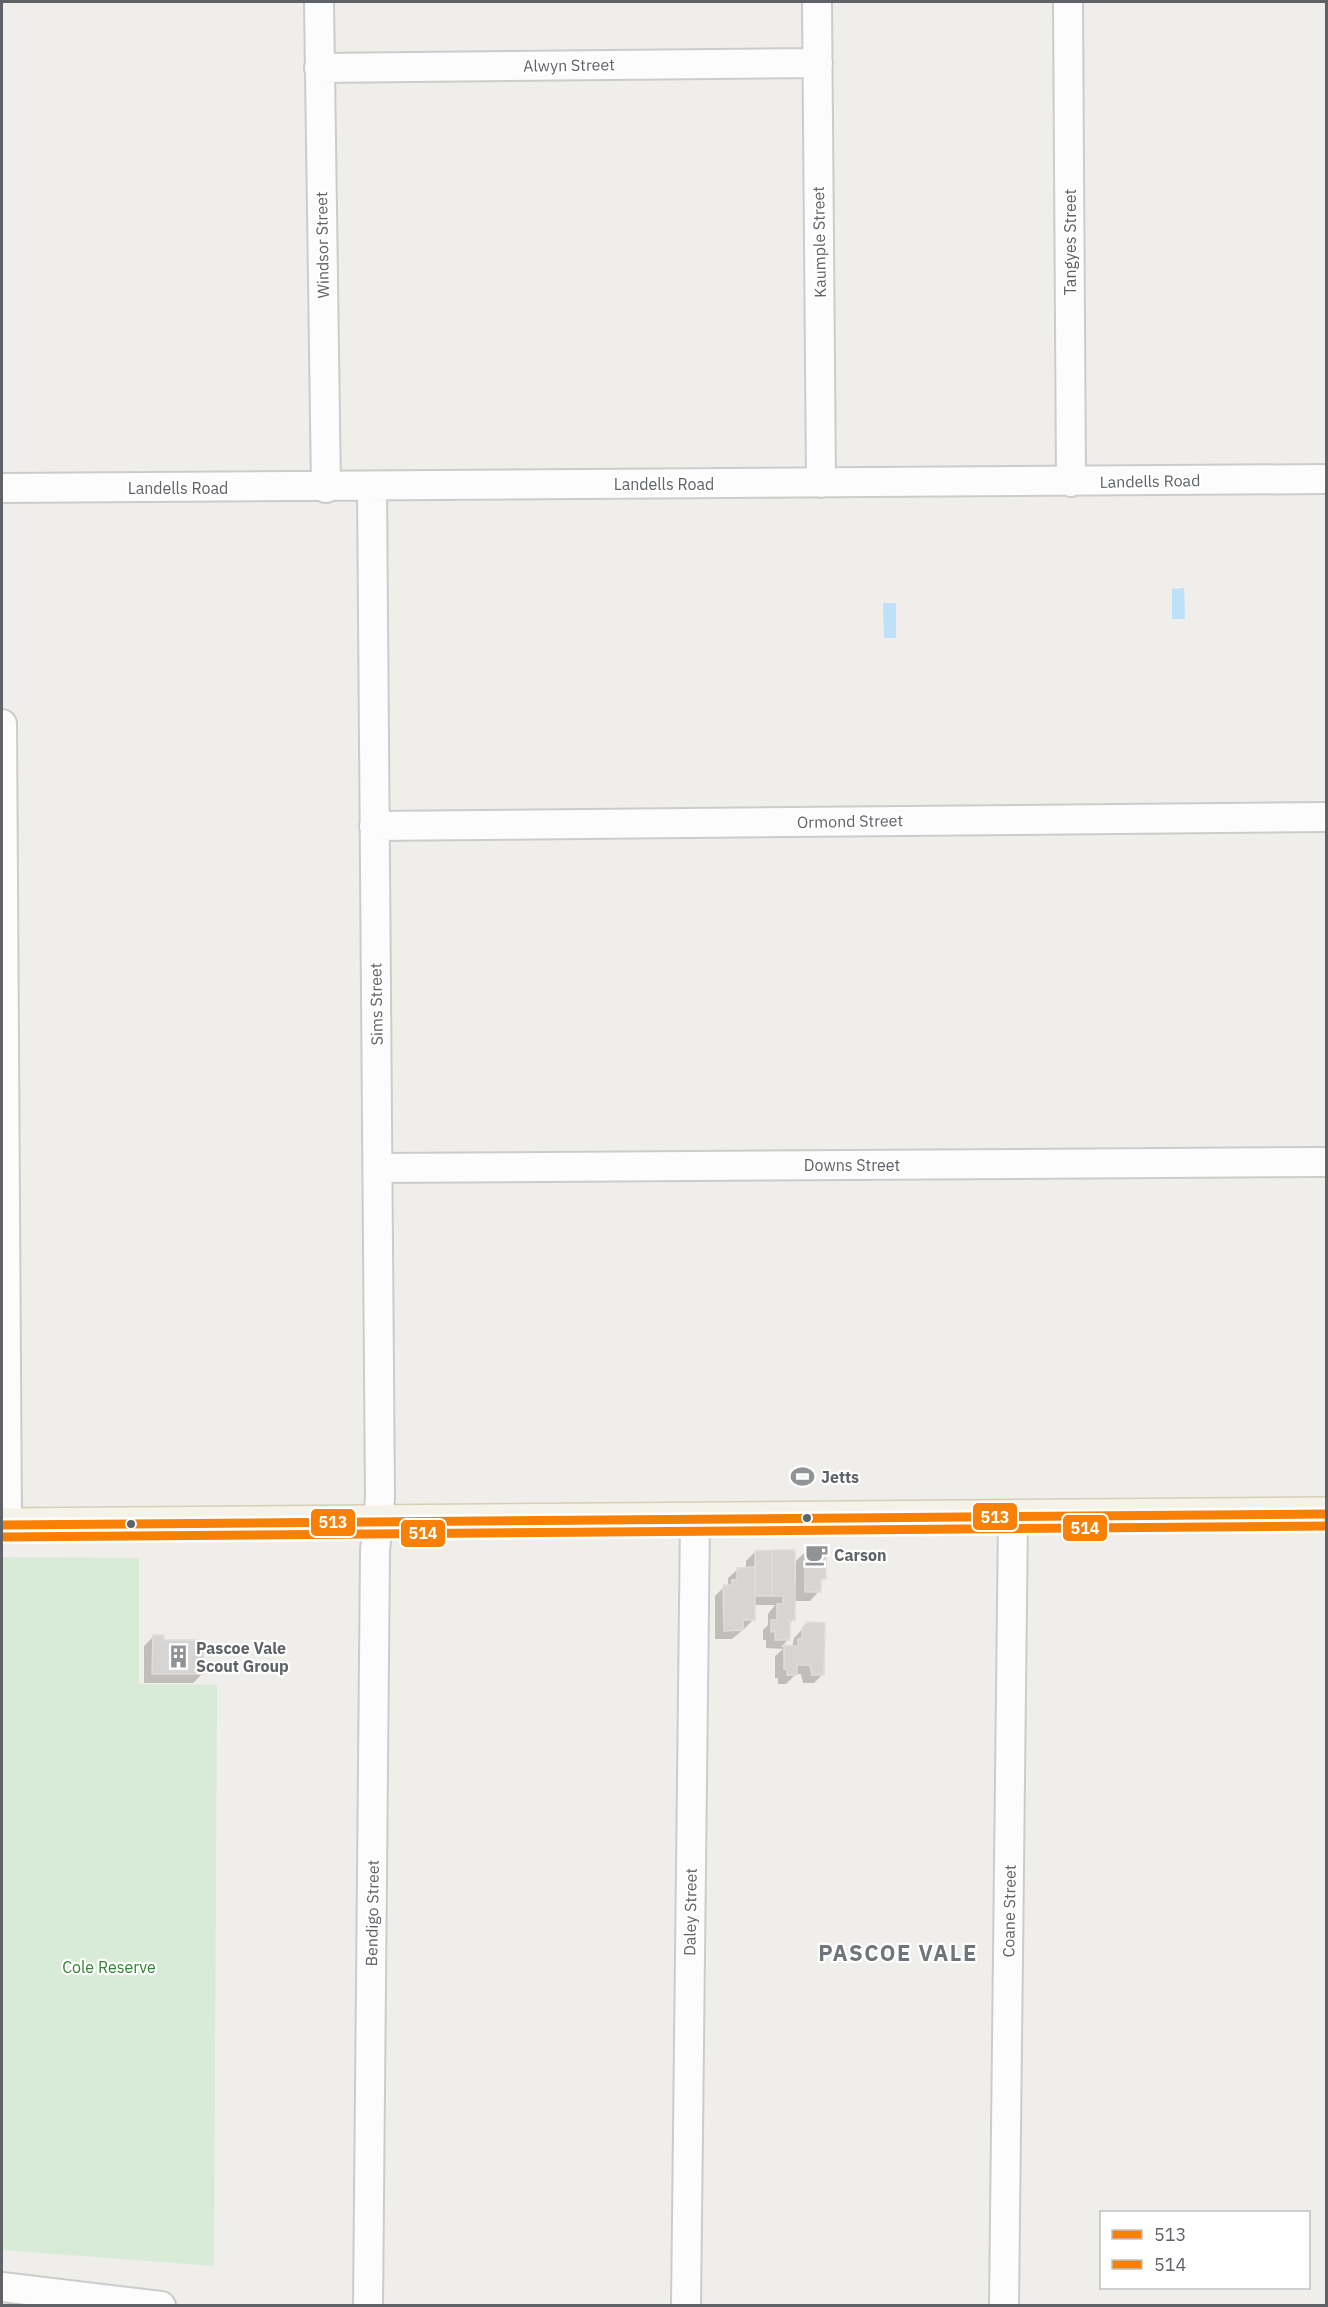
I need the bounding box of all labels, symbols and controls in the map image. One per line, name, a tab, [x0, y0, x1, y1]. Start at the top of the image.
street label: Alwyn Street	[523, 54, 615, 76]
street label: Kaumple Street	[808, 186, 830, 298]
street label: Tangyes Street	[1060, 189, 1080, 295]
street label: Windsor Street	[311, 191, 333, 299]
street label: Landells Road	[1099, 470, 1201, 492]
street label: Landells Road	[614, 474, 714, 494]
street label: Landells Road	[128, 478, 228, 498]
street label: Ormond Street	[797, 810, 903, 832]
street label: Sims Street	[365, 962, 387, 1046]
street label: Downs Street	[804, 1155, 900, 1175]
sports icon: Jetts	[790, 1464, 816, 1490]
place label: Jetts	[821, 1467, 859, 1487]
line badge: 513	[972, 1502, 1018, 1531]
text: 513	[981, 1507, 1009, 1527]
line badge: 513	[310, 1508, 356, 1537]
text: 513	[319, 1512, 347, 1532]
unlabelled marker	[801, 1512, 813, 1524]
line badge: 514	[1062, 1514, 1108, 1542]
unlabelled marker	[125, 1518, 137, 1530]
text: 514	[1071, 1518, 1100, 1538]
line badge: 514	[400, 1519, 446, 1548]
text: 514	[409, 1523, 438, 1543]
cafe icon: Carson	[803, 1542, 829, 1568]
place label: Carson	[834, 1545, 887, 1565]
place label: Pascoe Vale Scout Group	[196, 1638, 289, 1676]
building icon: Pascoe Vale Scout Group	[165, 1644, 191, 1670]
street label: Bendigo Street	[361, 1860, 383, 1966]
street label: Coane Street	[998, 1864, 1020, 1958]
street label: Daley Street	[679, 1868, 701, 1956]
district label: PASCOE VALE	[818, 1938, 978, 1967]
park label: Cole Reserve	[62, 1957, 156, 1977]
legend	[1100, 2211, 1310, 2289]
text: 513	[1154, 2223, 1186, 2246]
text: 514	[1154, 2253, 1187, 2276]

